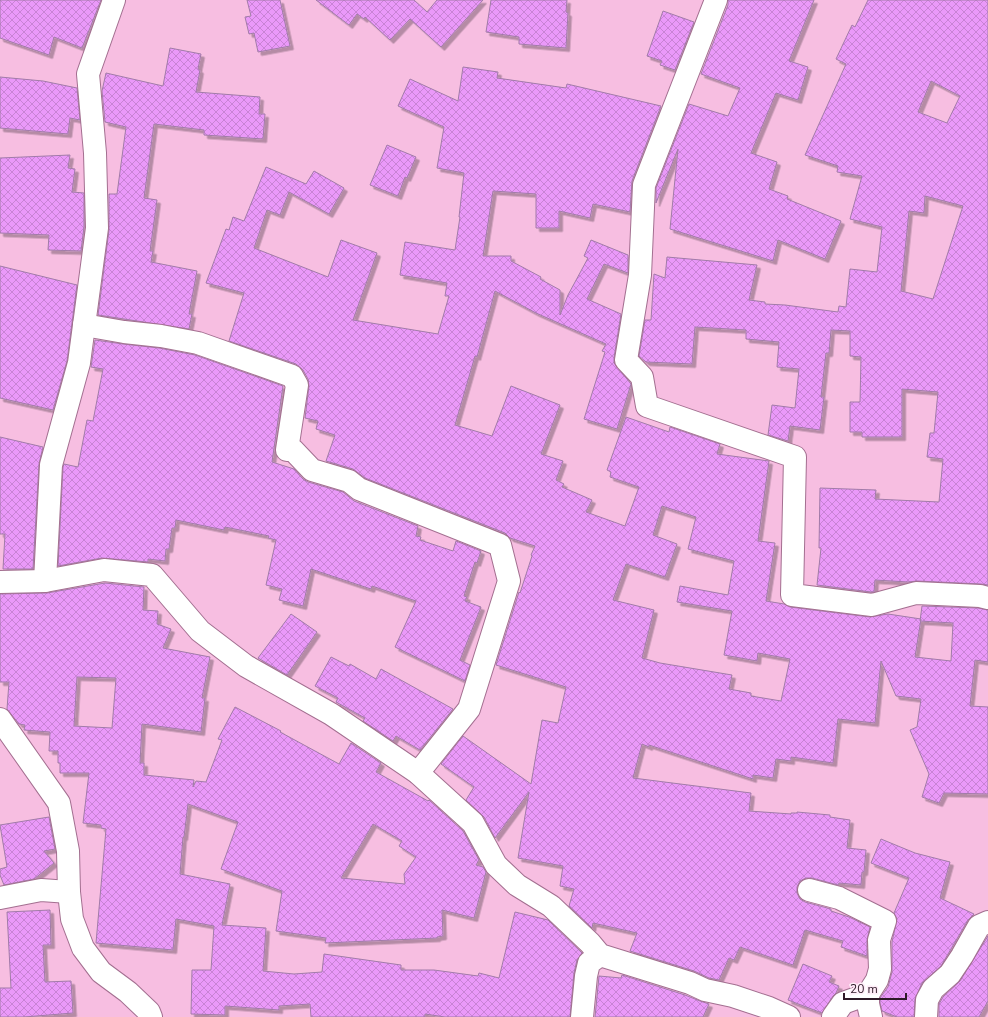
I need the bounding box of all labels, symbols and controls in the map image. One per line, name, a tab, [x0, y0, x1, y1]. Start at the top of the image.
scale bar	[844, 975, 906, 1001]
text: 20 m	[850, 981, 878, 997]

